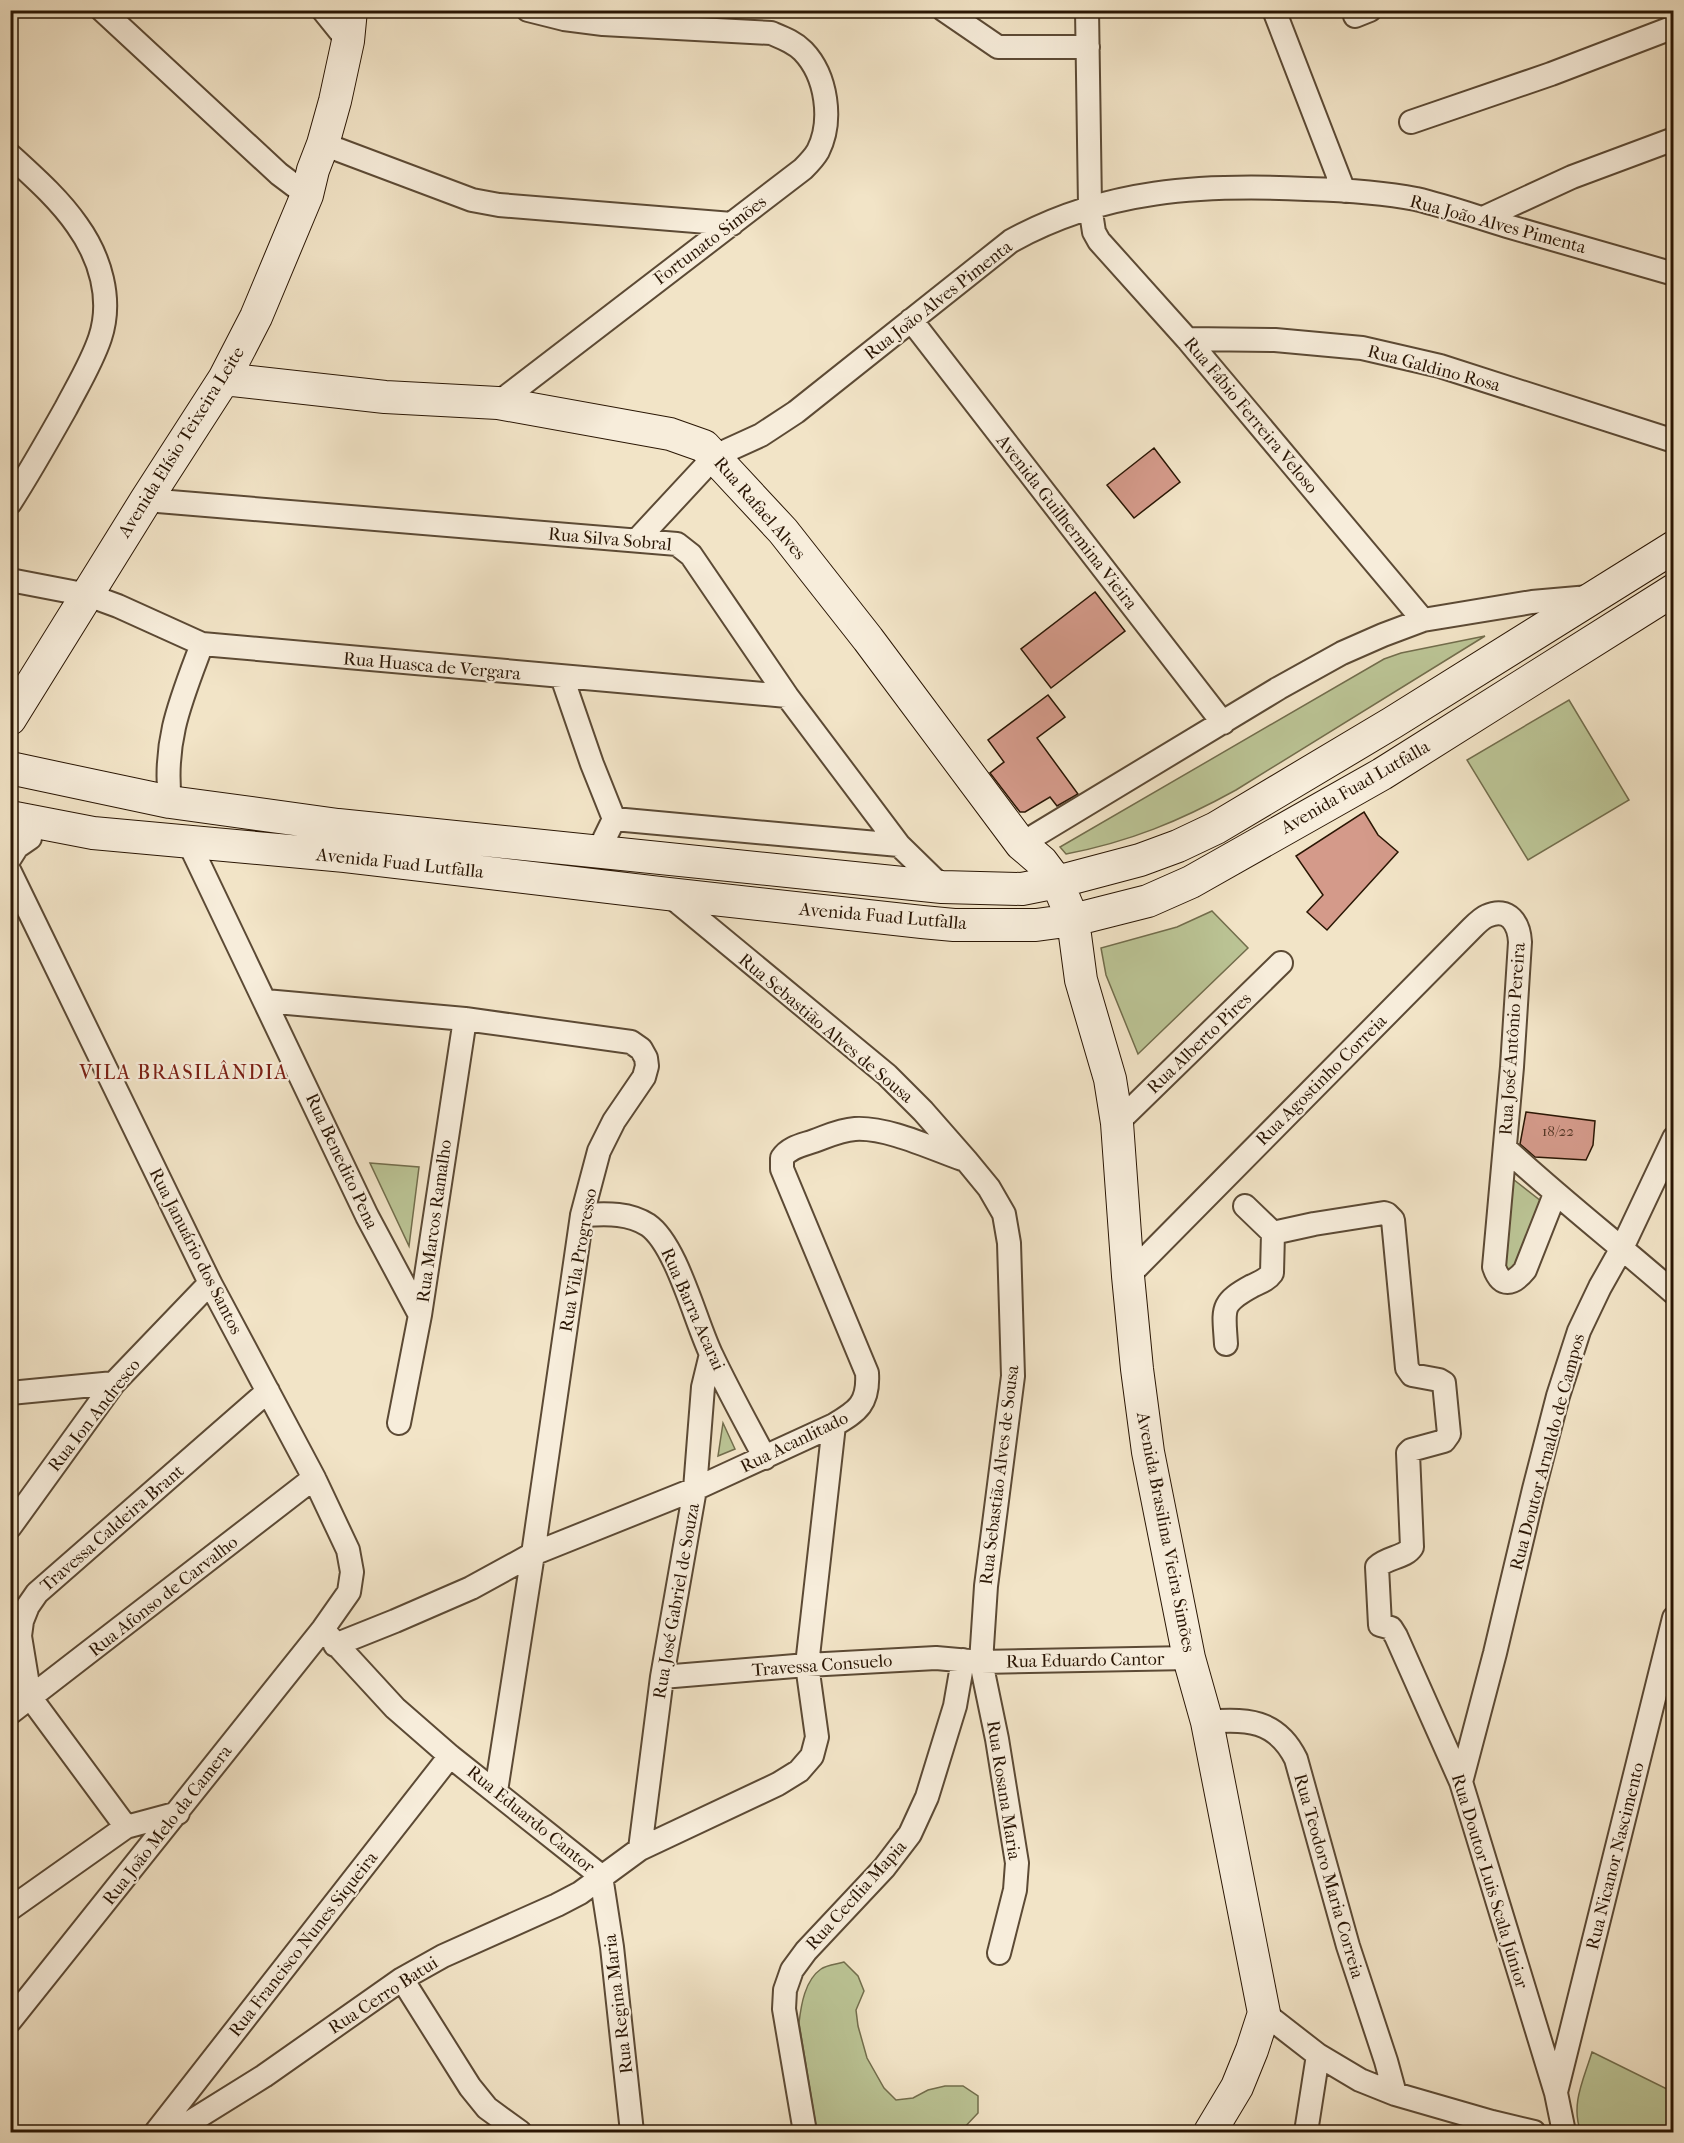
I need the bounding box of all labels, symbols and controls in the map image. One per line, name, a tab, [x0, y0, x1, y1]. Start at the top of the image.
street label: Fortunato Simões	[650, 191, 771, 289]
street label: Rua João Alves Pimenta	[1407, 191, 1589, 258]
street label: Rua João Alves Pimenta	[860, 236, 1017, 365]
street label: Rua Fábio Ferreira Veloso	[1179, 333, 1322, 498]
street label: Rua Galdino Rosa	[1365, 341, 1503, 396]
street label: Avenida Elísio Teixeira Leite	[113, 343, 249, 542]
street label: Avenida Guilhermina Vieira	[991, 430, 1142, 615]
street label: Rua Rafael Alves	[709, 453, 810, 564]
street label: Rua Silva Sobral	[547, 524, 673, 555]
street label: Rua Huasca de Vergara	[342, 648, 522, 685]
street label: Avenida Fuad Lutfalla	[1276, 736, 1434, 839]
street label: Avenida Fuad Lutfalla	[314, 844, 485, 883]
street label: Avenida Fuad Lutfalla	[797, 899, 968, 934]
street label: Rua José Antônio Pereira	[1495, 941, 1530, 1136]
street label: Rua Sebastião Alves de Sousa	[734, 949, 918, 1108]
street label: Rua Alberto Pires	[1143, 988, 1256, 1098]
street label: Rua Agostinho Correia	[1252, 1010, 1392, 1150]
district label: VILA BRASILÂNDIA	[78, 1060, 289, 1084]
street label: Rua Benedito Pena	[301, 1090, 383, 1233]
house number: 18/22	[1542, 1122, 1574, 1140]
street label: Rua Marcos Ramalho	[413, 1138, 456, 1304]
street label: Rua Januário dos Santos	[144, 1164, 247, 1338]
street label: Rua Vila Progresso	[556, 1187, 601, 1334]
street label: Rua Barra Acarai	[656, 1245, 729, 1374]
street label: Rua Doutor Arnaldo de Campos	[1506, 1331, 1589, 1573]
street label: Rua Ion Andresco	[44, 1355, 145, 1476]
street label: Rua Sebastião Alves de Sousa	[976, 1363, 1023, 1586]
street label: Rua Acanlitado	[737, 1407, 852, 1478]
street label: Avenida Brasilina Vieira Simões	[1132, 1409, 1199, 1654]
street label: Travessa Caldeira Brant	[36, 1460, 189, 1596]
street label: Rua José Gabriel de Souza	[649, 1501, 704, 1701]
street label: Rua Afonso de Carvalho	[85, 1532, 242, 1661]
street label: Rua Eduardo Cantor	[1006, 1649, 1165, 1672]
street label: Travessa Consuelo	[751, 1650, 893, 1681]
street label: Rua Rosana Maria	[982, 1719, 1025, 1862]
street label: Rua João Melo da Camera	[98, 1741, 237, 1909]
street label: Rua Nicanor Nascimento	[1582, 1760, 1649, 1952]
street label: Rua Eduardo Cantor	[463, 1761, 599, 1878]
street label: Rua Teodoro Maria Correia	[1289, 1771, 1368, 1982]
street label: Rua Doutor Luis Scala Júnior	[1447, 1771, 1532, 1991]
street label: Rua Cecília Mapia	[802, 1836, 911, 1954]
street label: Rua Francisco Nunes Siqueira	[225, 1847, 383, 2041]
street label: Rua Regina Maria	[599, 1932, 637, 2075]
street label: Rua Cerro Batui	[325, 1952, 443, 2039]

